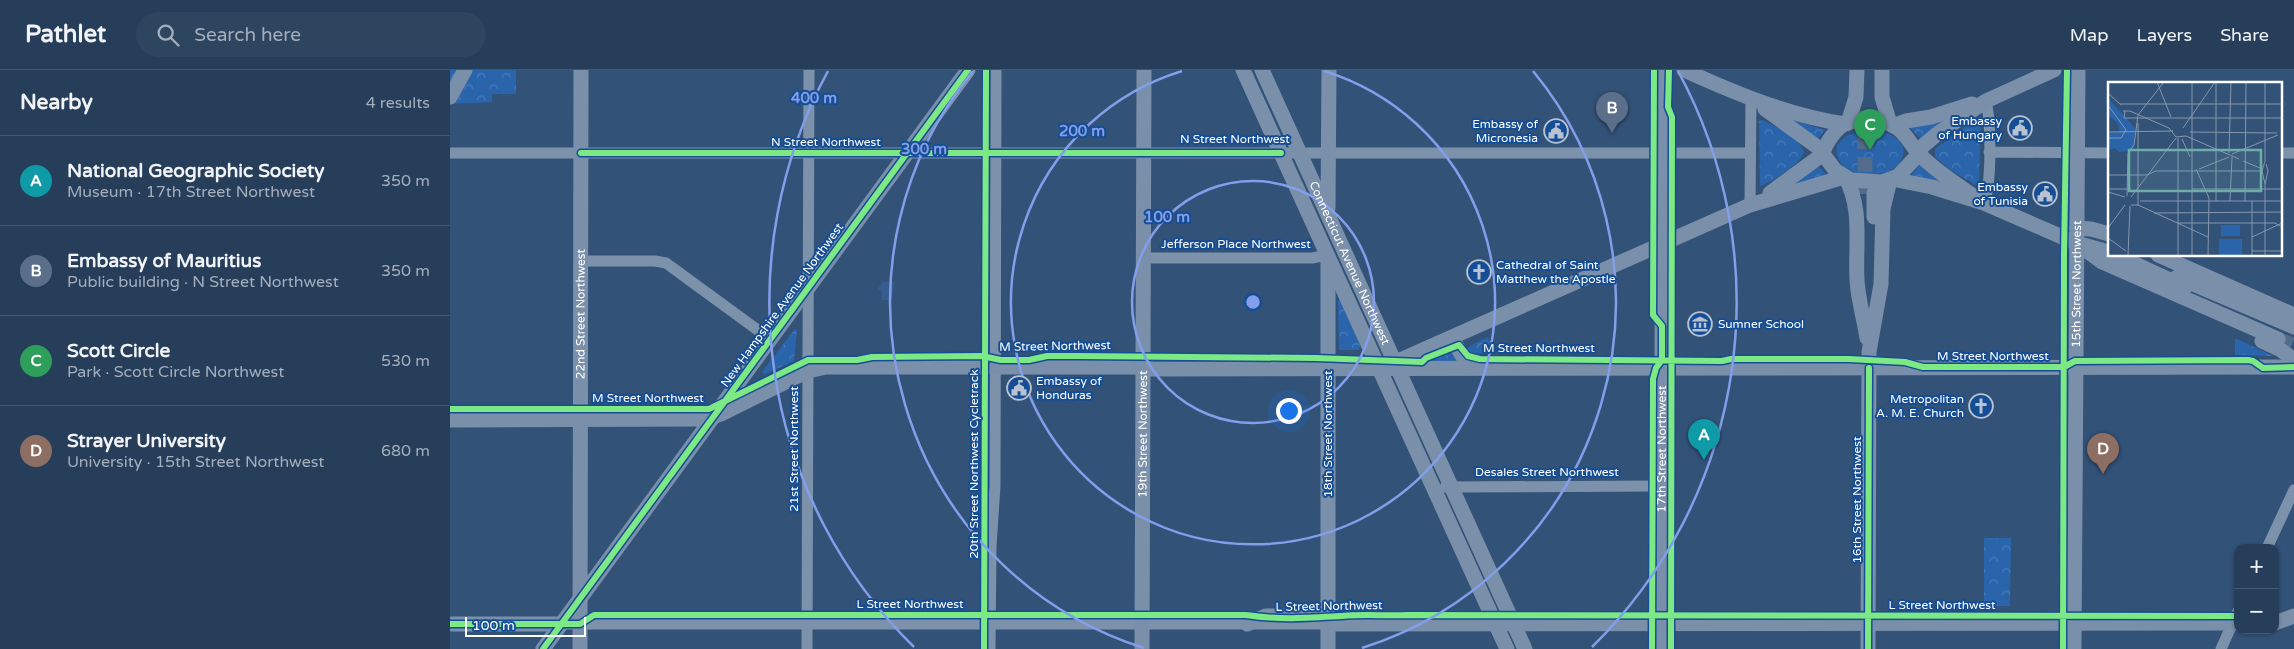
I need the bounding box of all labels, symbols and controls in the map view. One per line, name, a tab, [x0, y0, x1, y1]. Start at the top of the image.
search box	[136, 12, 486, 57]
text: Pathlet	[25, 20, 106, 49]
icon: search	[154, 21, 182, 49]
text: Search here	[194, 24, 301, 46]
text: Map	[2070, 24, 2109, 46]
text: Layers	[2137, 24, 2192, 46]
text: Share	[2220, 24, 2269, 46]
inset map	[2108, 82, 2282, 256]
text: 400 m	[791, 89, 837, 107]
text: Nearby	[20, 90, 93, 115]
pin: B	[1596, 92, 1628, 133]
text: 4 results	[366, 93, 430, 113]
pin: C	[1854, 109, 1886, 150]
place label: Embassy of Hungary	[1938, 114, 2003, 142]
public building icon: Embassy of Hungary	[2007, 115, 2033, 141]
place label: Embassy of Micronesia	[1472, 117, 1538, 145]
public building icon: Embassy of Micronesia	[1543, 118, 1569, 144]
text: 200 m	[1059, 122, 1105, 140]
street label: N Street Northwest	[1180, 132, 1290, 146]
street label: N Street Northwest	[771, 135, 881, 149]
text: 300 m	[901, 140, 947, 158]
text: National Geographic Society	[67, 160, 324, 182]
text: A	[30, 171, 42, 191]
text: 350 m	[381, 171, 430, 191]
street label: Connecticut Avenue Northwest	[1306, 179, 1393, 347]
place label: Embassy of Tunisia	[1973, 180, 2029, 208]
public building icon: Embassy of Tunisia	[2032, 181, 2058, 207]
text: Museum · 17th Street Northwest	[67, 182, 315, 202]
text: 100 m	[1144, 208, 1190, 226]
street label: New Hampshire Avenue Northwest	[718, 220, 846, 390]
street label: 15th Street Northwest	[2069, 220, 2084, 348]
street label: Jefferson Place Northwest	[1161, 237, 1311, 251]
street label: 22nd Street Northwest	[573, 248, 588, 379]
text: Embassy of Mauritius	[67, 250, 261, 272]
place label: Cathedral of Saint Matthew the Apostle	[1496, 258, 1616, 286]
church icon: Cathedral of Saint Matthew the Apostle	[1466, 259, 1492, 285]
text: B	[30, 261, 42, 281]
text: 350 m	[381, 261, 430, 281]
text: Public building · N Street Northwest	[67, 272, 339, 292]
centre of rings	[1244, 293, 1262, 311]
museum icon: Sumner School	[1687, 311, 1713, 337]
place label: Sumner School	[1718, 317, 1804, 331]
street label: M Street Northwest	[999, 338, 1111, 354]
text: Scott Circle	[67, 340, 170, 362]
street label: M Street Northwest	[1483, 341, 1595, 355]
street label: M Street Northwest	[1937, 349, 2049, 363]
text: C	[30, 351, 42, 371]
text: 530 m	[381, 351, 430, 371]
text: Park · Scott Circle Northwest	[67, 362, 284, 382]
street label: 20th Street Northwest Cycletrack	[967, 369, 981, 559]
street label: 19th Street Northwest	[1136, 370, 1150, 498]
street label: 18th Street Northwest	[1321, 370, 1335, 498]
place label: Embassy of Honduras	[1036, 374, 1102, 402]
public building icon: Embassy of Honduras	[1006, 375, 1032, 401]
street label: 17th Street Northwest	[1654, 385, 1669, 513]
street label: 21st Street Northwest	[787, 386, 801, 512]
street label: M Street Northwest	[592, 391, 704, 405]
place label: Metropolitan A. M. E. Church	[1876, 392, 1964, 420]
church icon: Metropolitan A. M. E. Church	[1968, 393, 1994, 419]
your location	[1276, 398, 1302, 424]
pin: A	[1688, 419, 1720, 460]
text: Strayer University	[67, 430, 226, 452]
pin: D	[2087, 433, 2119, 474]
street label: 16th Street Northwest	[1850, 436, 1864, 564]
text: D	[30, 441, 42, 461]
text: 680 m	[381, 441, 430, 461]
text: University · 15th Street Northwest	[67, 452, 324, 472]
street label: Desales Street Northwest	[1475, 465, 1619, 479]
map controls	[2234, 544, 2279, 634]
button: +	[2234, 544, 2279, 589]
button: −	[2234, 589, 2279, 634]
street label: L Street Northwest	[856, 597, 964, 611]
street label: L Street Northwest	[1275, 598, 1383, 614]
street label: L Street Northwest	[1888, 598, 1996, 612]
scale bar	[465, 614, 586, 637]
text: 100 m	[472, 617, 515, 634]

